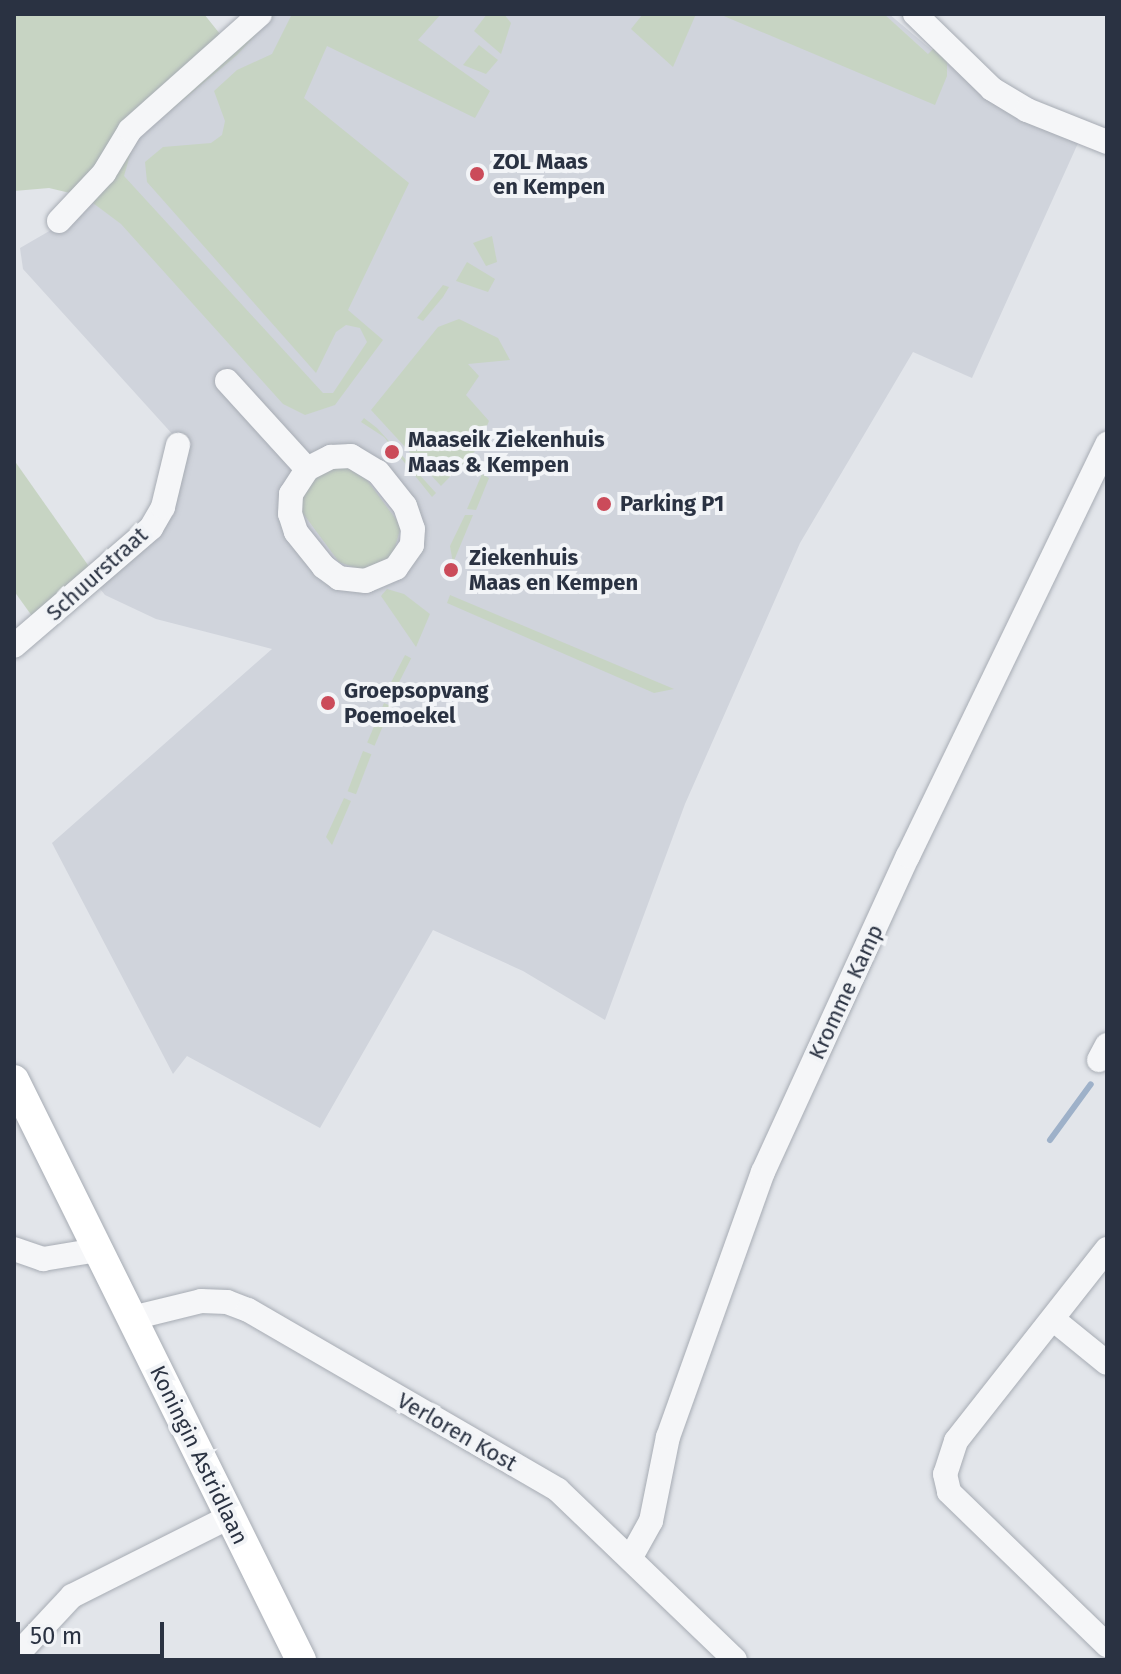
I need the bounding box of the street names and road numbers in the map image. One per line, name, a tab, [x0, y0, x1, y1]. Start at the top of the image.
street label: Schuurstraat	[41, 522, 153, 626]
street label: Kromme Kamp	[803, 920, 889, 1064]
street label: Koningin Astridlaan	[144, 1361, 254, 1549]
street label: Verloren Kost	[393, 1387, 521, 1477]

